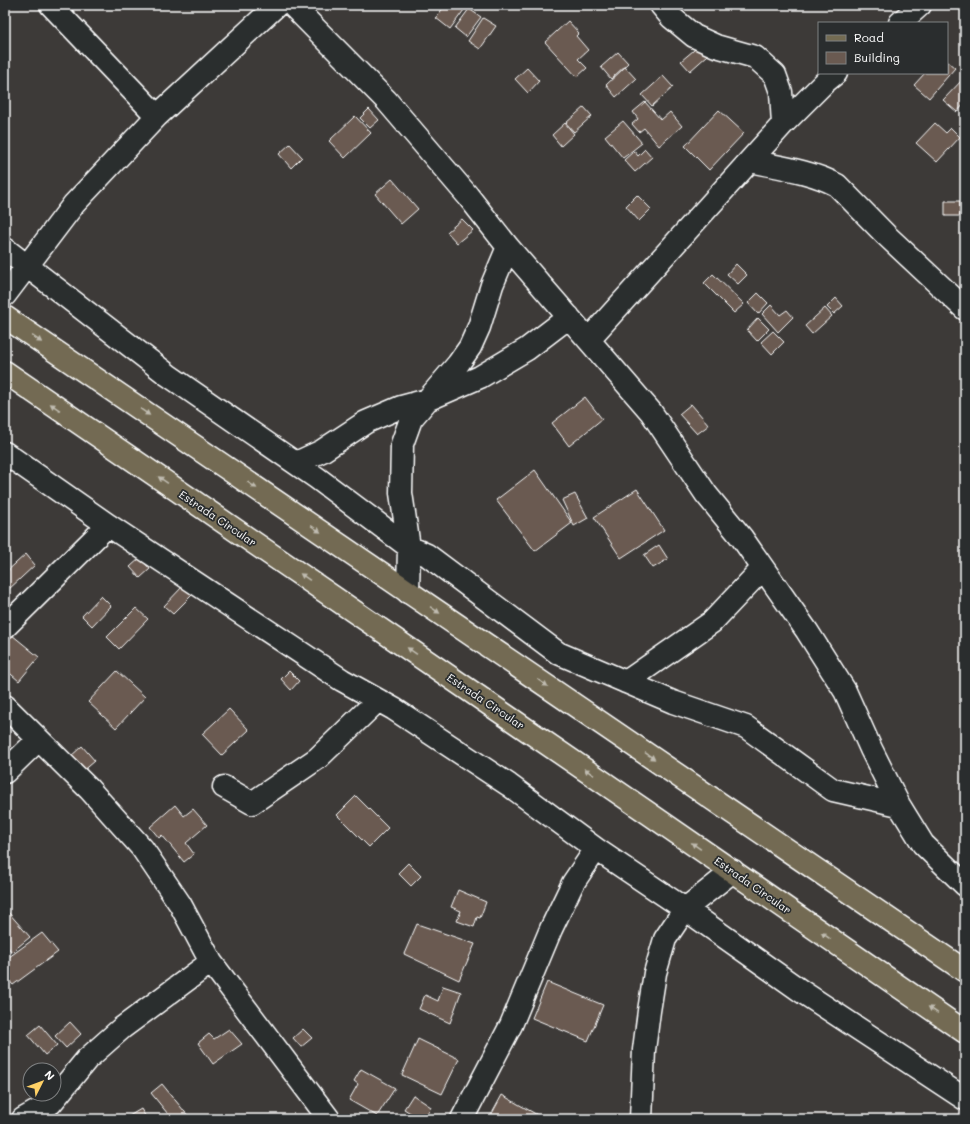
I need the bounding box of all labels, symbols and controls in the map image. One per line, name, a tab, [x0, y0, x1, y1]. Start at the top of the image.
legend	[818, 22, 948, 74]
text: Road	[854, 29, 884, 45]
text: Building	[854, 49, 900, 65]
one-way arrow	[32, 335, 42, 343]
one-way arrow	[50, 403, 61, 411]
one-way arrow	[139, 408, 150, 416]
one-way arrow	[158, 476, 168, 484]
one-way arrow	[247, 481, 257, 489]
street label: Estrada Circular	[176, 486, 260, 550]
one-way arrow	[311, 525, 322, 533]
one-way arrow	[299, 573, 310, 581]
one-way arrow	[430, 606, 441, 614]
one-way arrow	[407, 647, 417, 655]
street label: Estrada Circular	[444, 669, 528, 733]
one-way arrow	[538, 679, 548, 687]
one-way arrow	[644, 753, 656, 760]
one-way arrow	[584, 768, 594, 776]
one-way arrow	[691, 842, 702, 850]
street label: Estrada Circular	[712, 853, 794, 917]
one-way arrow	[821, 932, 831, 940]
one-way arrow	[928, 1006, 938, 1014]
north arrow	[22, 1062, 62, 1102]
text: N	[41, 1067, 58, 1083]

